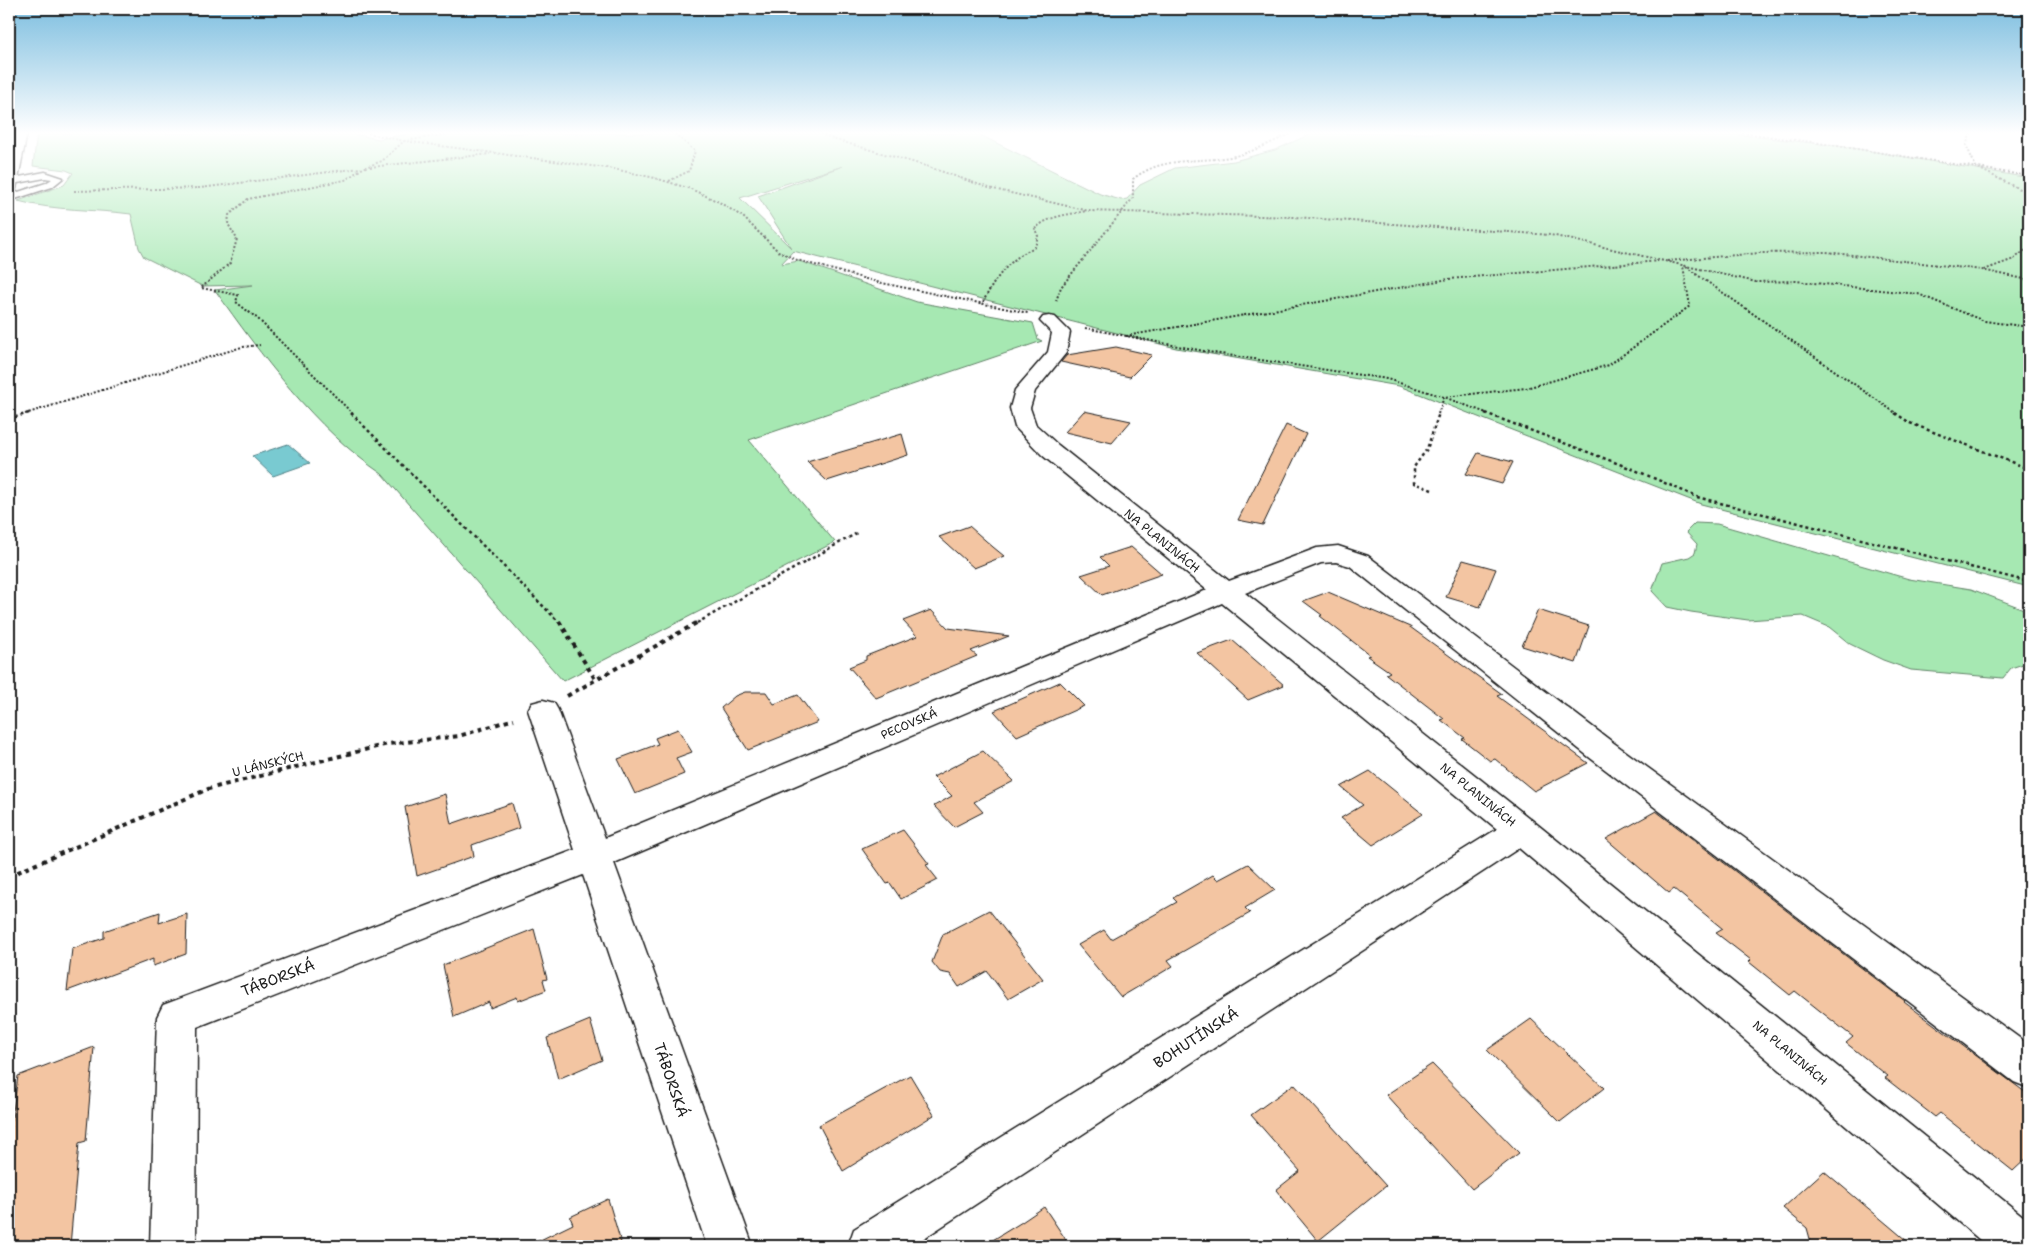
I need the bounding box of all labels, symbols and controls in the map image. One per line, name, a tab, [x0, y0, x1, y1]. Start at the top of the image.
street label: NA PLANINÁCH	[1121, 505, 1203, 577]
street label: PECOVSKÁ	[878, 705, 940, 743]
street label: U LÁNSKÝCH	[231, 747, 306, 781]
street label: NA PLANINÁCH	[1437, 759, 1519, 831]
street label: TÁBORSKÁ	[238, 954, 318, 1001]
street label: BOHUTÍNSKÁ	[1149, 1002, 1243, 1073]
street label: NA PLANINÁCH	[1749, 1017, 1831, 1089]
street label: TÁBORSKÁ	[649, 1040, 694, 1120]

